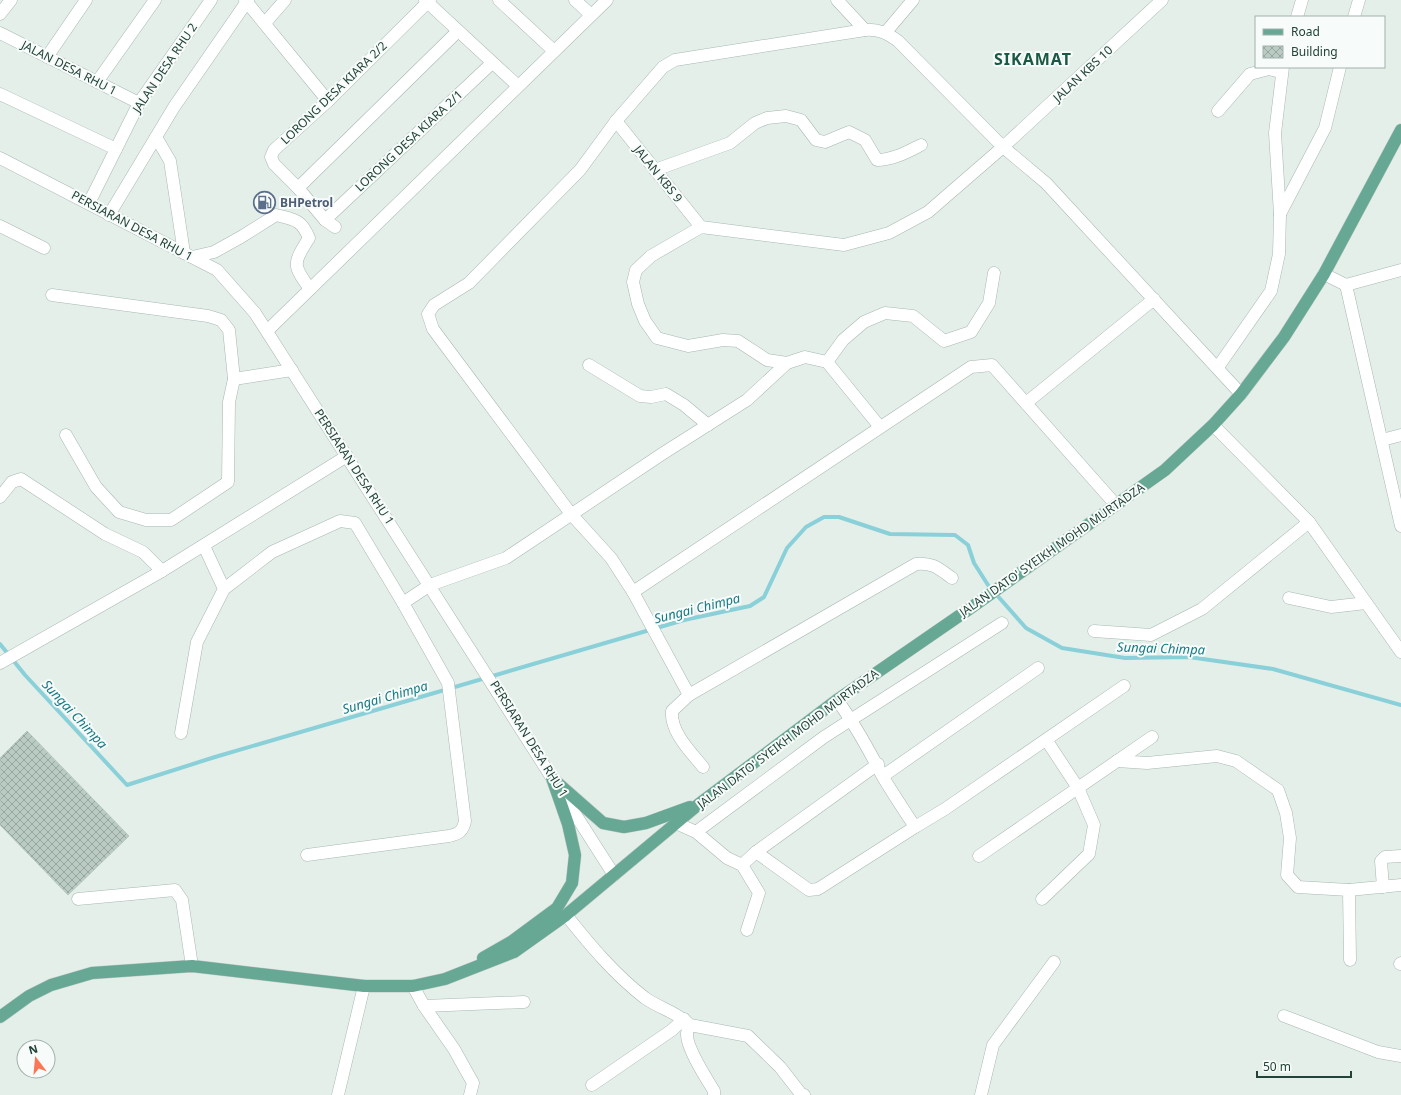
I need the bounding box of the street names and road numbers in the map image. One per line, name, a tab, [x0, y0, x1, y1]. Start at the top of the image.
street label: JALAN DESA RHU 2	[128, 19, 201, 117]
street label: JALAN DESA RHU 1	[18, 36, 120, 99]
street label: LORONG DESA KIARA 2/2	[277, 37, 391, 148]
street label: JALAN KBS 10	[1048, 41, 1116, 106]
street label: LORONG DESA KIARA 2/1	[351, 86, 466, 195]
street label: JALAN KBS 9	[629, 141, 687, 206]
street label: PERSIARAN DESA RHU 1	[69, 186, 196, 265]
street label: PERSIARAN DESA RHU 1	[311, 405, 398, 528]
street label: JALAN DATO' SYEIKH MOHD MURTADZA	[955, 479, 1148, 621]
street label: JALAN DATO' SYEIKH MOHD MURTADZA	[693, 665, 882, 813]
street label: PERSIARAN DESA RHU 1	[486, 677, 572, 800]

